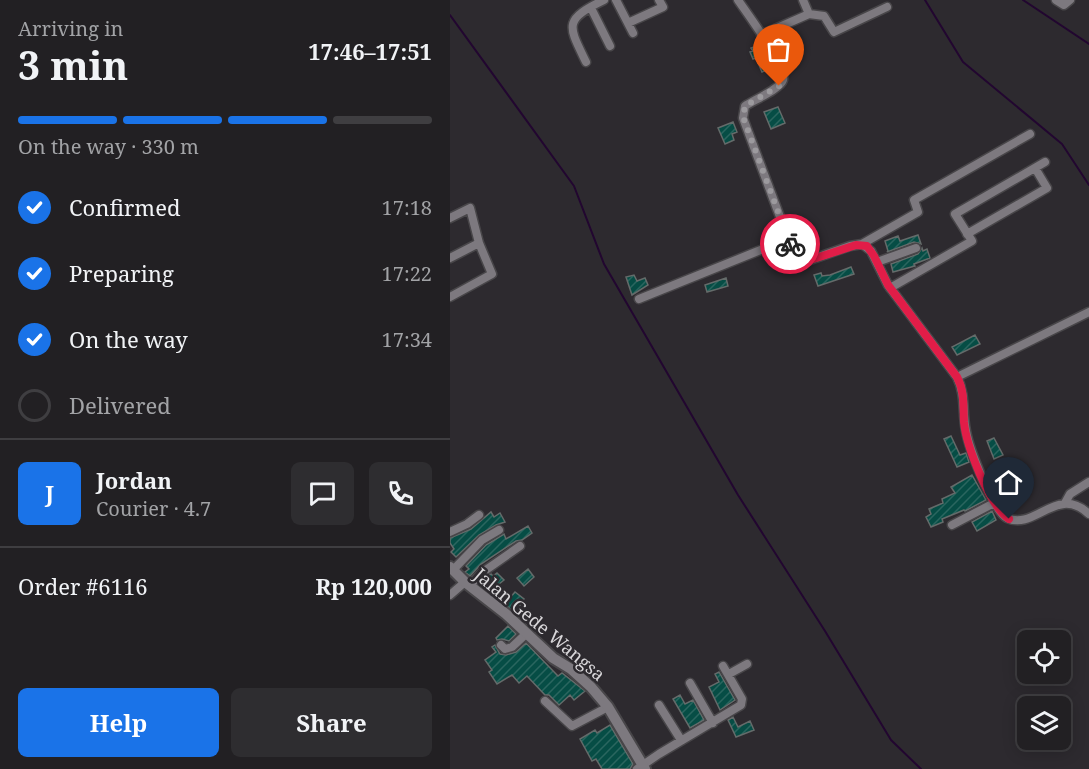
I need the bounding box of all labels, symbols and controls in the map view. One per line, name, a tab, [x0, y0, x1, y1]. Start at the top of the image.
text: Arriving in	[18, 15, 123, 42]
pin	[753, 24, 804, 86]
icon: bag	[762, 33, 795, 66]
text: 17:46–17:51	[308, 36, 432, 66]
text: 3 min	[18, 38, 128, 91]
text: On the way · 330 m	[18, 133, 199, 160]
icon: check	[18, 191, 51, 224]
text: Confirmed	[69, 192, 180, 222]
text: 17:18	[382, 194, 432, 221]
courier	[760, 214, 820, 274]
icon: bike	[774, 228, 807, 261]
icon: check	[18, 257, 51, 290]
text: Preparing	[69, 258, 174, 288]
text: 17:22	[382, 260, 432, 287]
icon: check	[18, 323, 51, 356]
text: On the way	[69, 324, 188, 354]
text: 17:34	[382, 326, 432, 353]
text: Delivered	[69, 390, 171, 420]
pin	[983, 457, 1034, 519]
button: chat	[291, 462, 354, 525]
button: phone	[369, 462, 432, 525]
text: Jordan	[96, 465, 172, 495]
icon: home	[992, 466, 1025, 499]
text: J	[45, 478, 54, 508]
text: Courier · 4.7	[96, 495, 211, 522]
street label: Jalan Gede Wangsa	[469, 562, 610, 686]
text: Order #6116	[18, 571, 148, 601]
text: Rp 120,000	[315, 571, 432, 601]
map controls	[1017, 630, 1071, 750]
button: locate	[1017, 630, 1071, 684]
button: Help	[18, 688, 219, 757]
button: Share	[231, 688, 432, 757]
button: layers	[1017, 696, 1071, 750]

